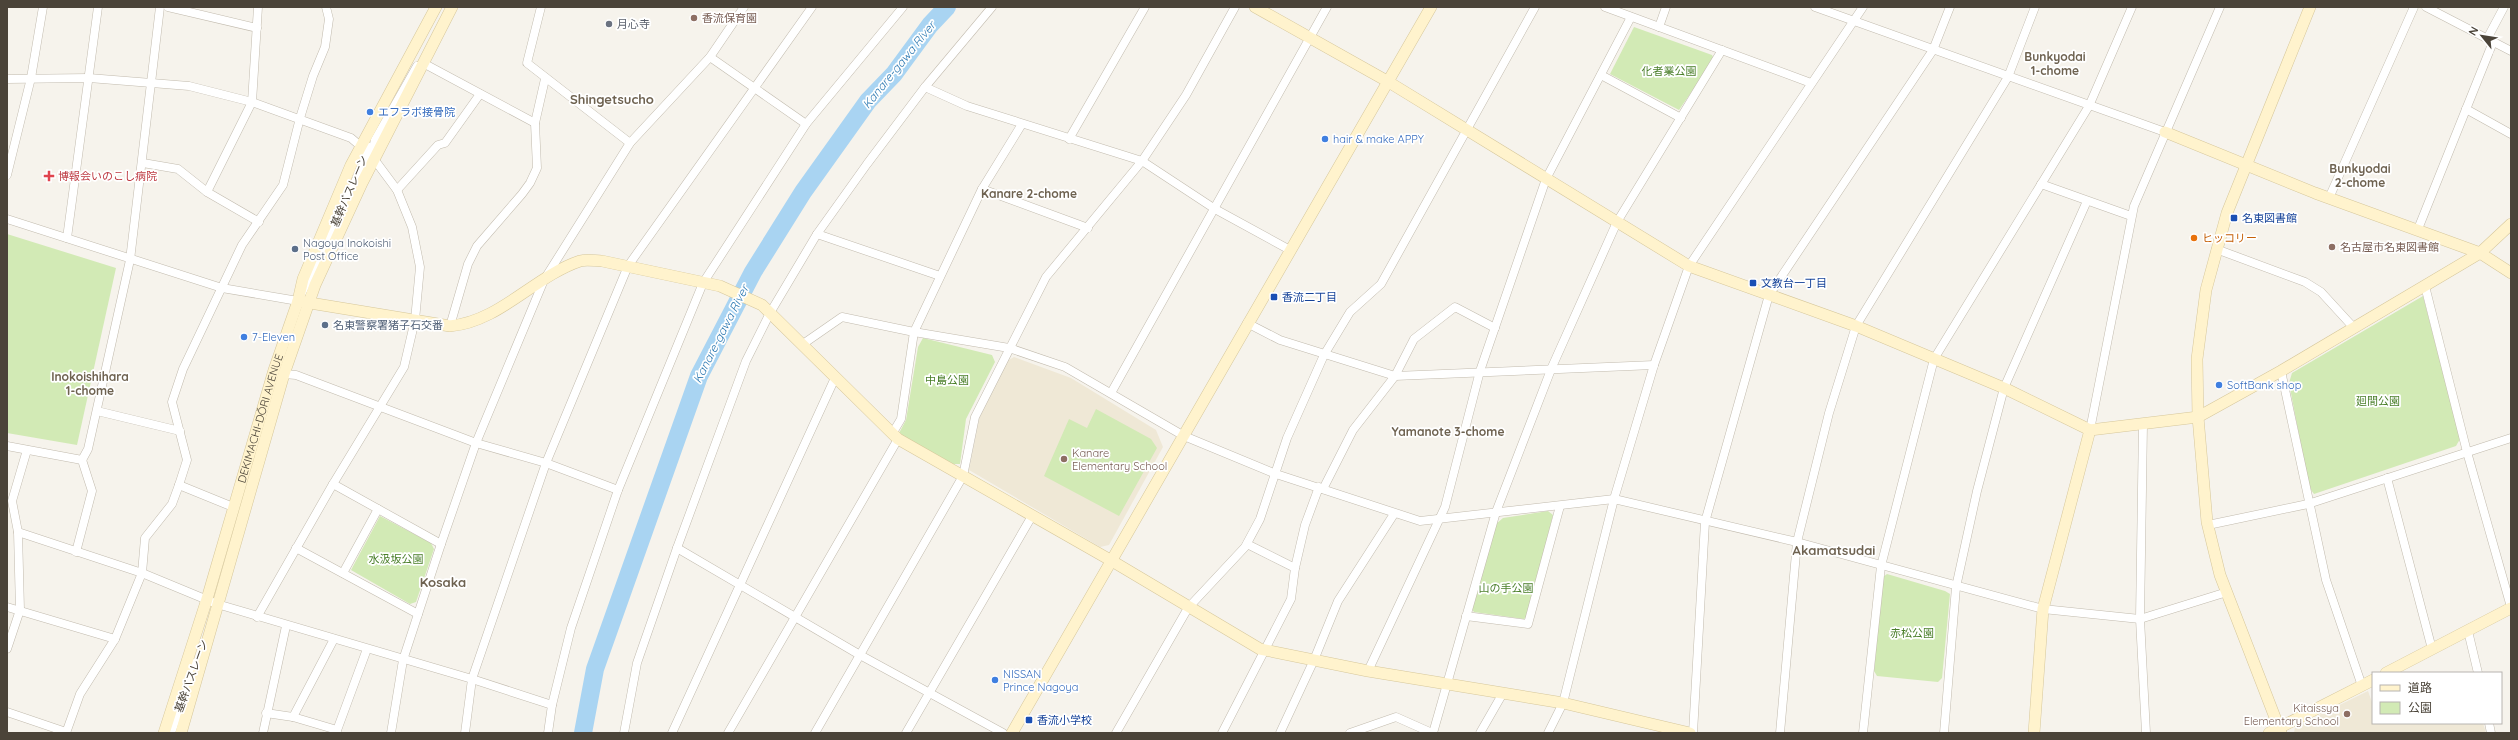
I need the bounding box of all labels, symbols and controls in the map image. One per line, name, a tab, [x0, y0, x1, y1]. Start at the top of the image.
place label: 香流保育園	[702, 11, 757, 25]
marker: 香流保育園	[689, 13, 699, 23]
north arrow	[2462, 16, 2502, 56]
place label: 月心寺	[617, 17, 650, 31]
water label: Kanare-gawa River	[859, 17, 939, 111]
marker: 月心寺	[604, 19, 614, 29]
text: N	[2465, 24, 2481, 38]
district label: Bunkyodai 1-chome	[2024, 49, 2086, 78]
park label: 化者業公園	[1642, 64, 1697, 78]
district label: Shingetsucho	[570, 91, 654, 107]
place label: エフラボ接骨院	[378, 105, 455, 119]
marker: エフラボ接骨院	[365, 107, 375, 117]
place label: hair & make APPY	[1333, 132, 1424, 146]
marker: hair & make APPY	[1320, 134, 1330, 144]
street label: 基幹バスレーン	[328, 153, 370, 229]
district label: Bunkyodai 2-chome	[2329, 161, 2391, 190]
place label: 博報会いのこし病院	[58, 169, 157, 183]
marker: 博報会いのこし病院	[43, 170, 55, 182]
district label: Kanare 2-chome	[981, 186, 1077, 201]
place label: 名東図書館	[2242, 211, 2297, 225]
marker: 名東図書館	[2229, 213, 2239, 223]
place label: ヒッコリー	[2202, 231, 2257, 245]
marker: ヒッコリー	[2189, 233, 2199, 243]
place label: Nagoya Inokoishi Post Office	[303, 236, 391, 263]
place label: 名古屋市名東図書館	[2340, 240, 2439, 254]
marker: 名古屋市名東図書館	[2327, 242, 2337, 252]
marker: Nagoya Inokoishi Post Office	[290, 244, 300, 254]
place label: 文教台一丁目	[1761, 276, 1827, 290]
marker: 文教台一丁目	[1748, 278, 1758, 288]
water label: Kanare-gawa River	[689, 281, 752, 385]
place label: 香流二丁目	[1282, 290, 1337, 304]
marker: 香流二丁目	[1269, 292, 1279, 302]
place label: 名東警察署猪子石交番	[333, 318, 443, 332]
marker: 名東警察署猪子石交番	[320, 320, 330, 330]
place label: 7-Eleven	[252, 330, 295, 344]
marker: 7-Eleven	[239, 332, 249, 342]
street label: DEKIMACHI-DŌRI AVENUE	[234, 352, 286, 485]
district label: Inokoishihara 1-chome	[51, 369, 129, 398]
park label: 中島公園	[925, 373, 969, 387]
place label: SoftBank shop	[2227, 378, 2302, 392]
marker: SoftBank shop	[2214, 380, 2224, 390]
park label: 廻間公園	[2356, 394, 2400, 408]
district label: Yamanote 3-chome	[1392, 424, 1504, 439]
place label: Kanare Elementary School	[1072, 446, 1167, 473]
marker: Kanare Elementary School	[1059, 454, 1069, 464]
district label: Akamatsudai	[1793, 542, 1875, 558]
park label: 水汲坂公園	[369, 552, 424, 566]
district label: Kosaka	[420, 574, 466, 590]
park label: 山の手公園	[1479, 581, 1534, 595]
park label: 赤松公園	[1890, 626, 1934, 640]
street label: 基幹バスレーン	[171, 638, 211, 714]
place label: NISSAN Prince Nagoya	[1003, 667, 1078, 694]
legend	[2372, 672, 2502, 724]
marker: NISSAN Prince Nagoya	[990, 675, 1000, 685]
text: 道路	[2408, 680, 2432, 695]
text: 公園	[2408, 700, 2432, 715]
place label: Kitaissya Elementary School	[2244, 701, 2339, 728]
marker: Kitaissya Elementary School	[2342, 709, 2352, 719]
place label: 香流小学校	[1037, 713, 1092, 727]
marker: 香流小学校	[1024, 715, 1034, 725]

